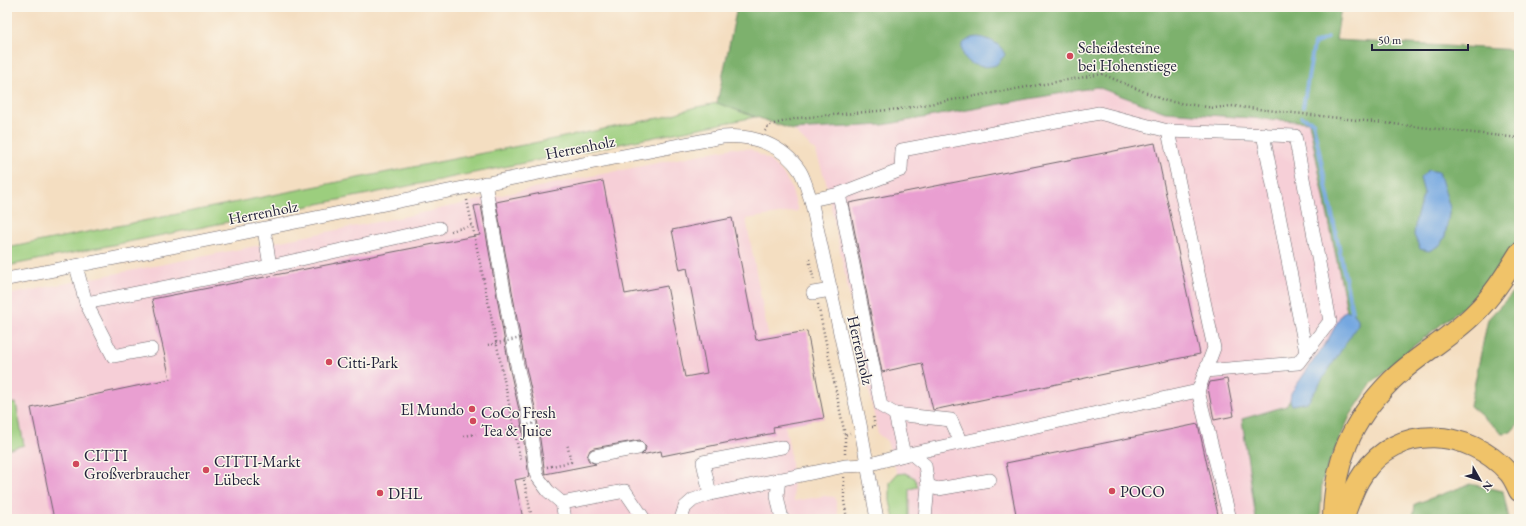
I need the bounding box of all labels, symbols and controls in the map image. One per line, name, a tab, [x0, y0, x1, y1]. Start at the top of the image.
scale bar	[1372, 26, 1468, 52]
text: 50 m	[1378, 32, 1402, 48]
place label: Scheidesteine bei Hohenstiege	[1078, 37, 1177, 76]
marker: Scheidesteine bei Hohenstiege	[1065, 51, 1075, 61]
street label: Herrenholz	[544, 130, 617, 165]
street label: Herrenholz	[227, 195, 300, 230]
street label: Herrenholz	[842, 313, 879, 387]
place label: Citti-Park	[337, 352, 398, 373]
marker: Citti-Park	[324, 357, 334, 367]
place label: El Mundo	[401, 399, 464, 420]
place label: CoCo Fresh Tea & Juice	[481, 402, 556, 441]
marker: El Mundo	[467, 404, 477, 414]
marker: CoCo Fresh Tea & Juice	[468, 416, 478, 426]
place label: CITTI Großverbraucher	[84, 445, 191, 484]
place label: CITTI-Markt Lübeck	[214, 451, 300, 490]
marker: CITTI Großverbraucher	[71, 459, 81, 469]
north arrow	[1460, 460, 1500, 500]
marker: CITTI-Markt Lübeck	[201, 465, 211, 475]
text: N	[1479, 478, 1496, 494]
place label: POCO	[1120, 481, 1165, 502]
place label: DHL	[388, 483, 423, 504]
marker: POCO	[1107, 486, 1117, 496]
marker: DHL	[375, 488, 385, 498]

